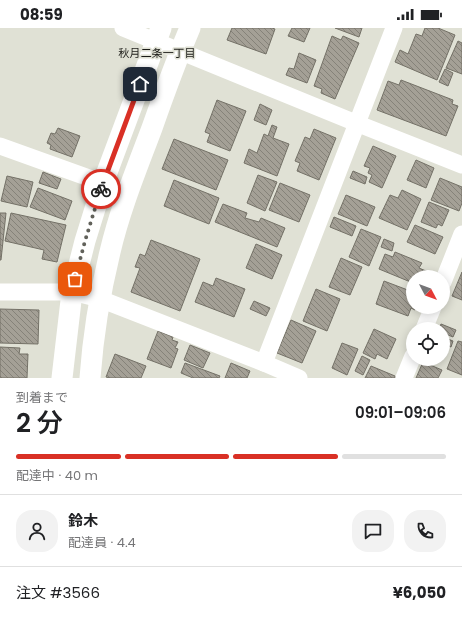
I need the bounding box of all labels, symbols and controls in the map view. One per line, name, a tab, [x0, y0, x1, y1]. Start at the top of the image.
text: 08:59	[20, 4, 63, 25]
district label: 秋月二条一丁目	[119, 45, 196, 61]
pin	[123, 67, 157, 101]
icon: home	[129, 73, 151, 95]
courier	[81, 169, 121, 209]
icon: bike	[90, 178, 112, 200]
pin	[58, 262, 92, 296]
icon: bag	[64, 268, 86, 290]
north arrow	[406, 270, 450, 314]
map controls	[406, 270, 450, 366]
button: locate	[406, 322, 450, 366]
text: 到着まで	[16, 388, 68, 407]
text: 09:01–09:06	[355, 402, 446, 423]
text: 2 分	[16, 405, 63, 441]
text: 配達中 · 40 m	[16, 466, 98, 485]
button: person	[16, 510, 58, 552]
text: 鈴木	[68, 510, 98, 531]
button: chat	[352, 510, 394, 552]
button: phone	[404, 510, 446, 552]
text: 配達員 · 4.4	[68, 533, 136, 552]
text: 注文 #3566	[16, 582, 100, 603]
text: ¥6,050	[393, 582, 446, 603]

